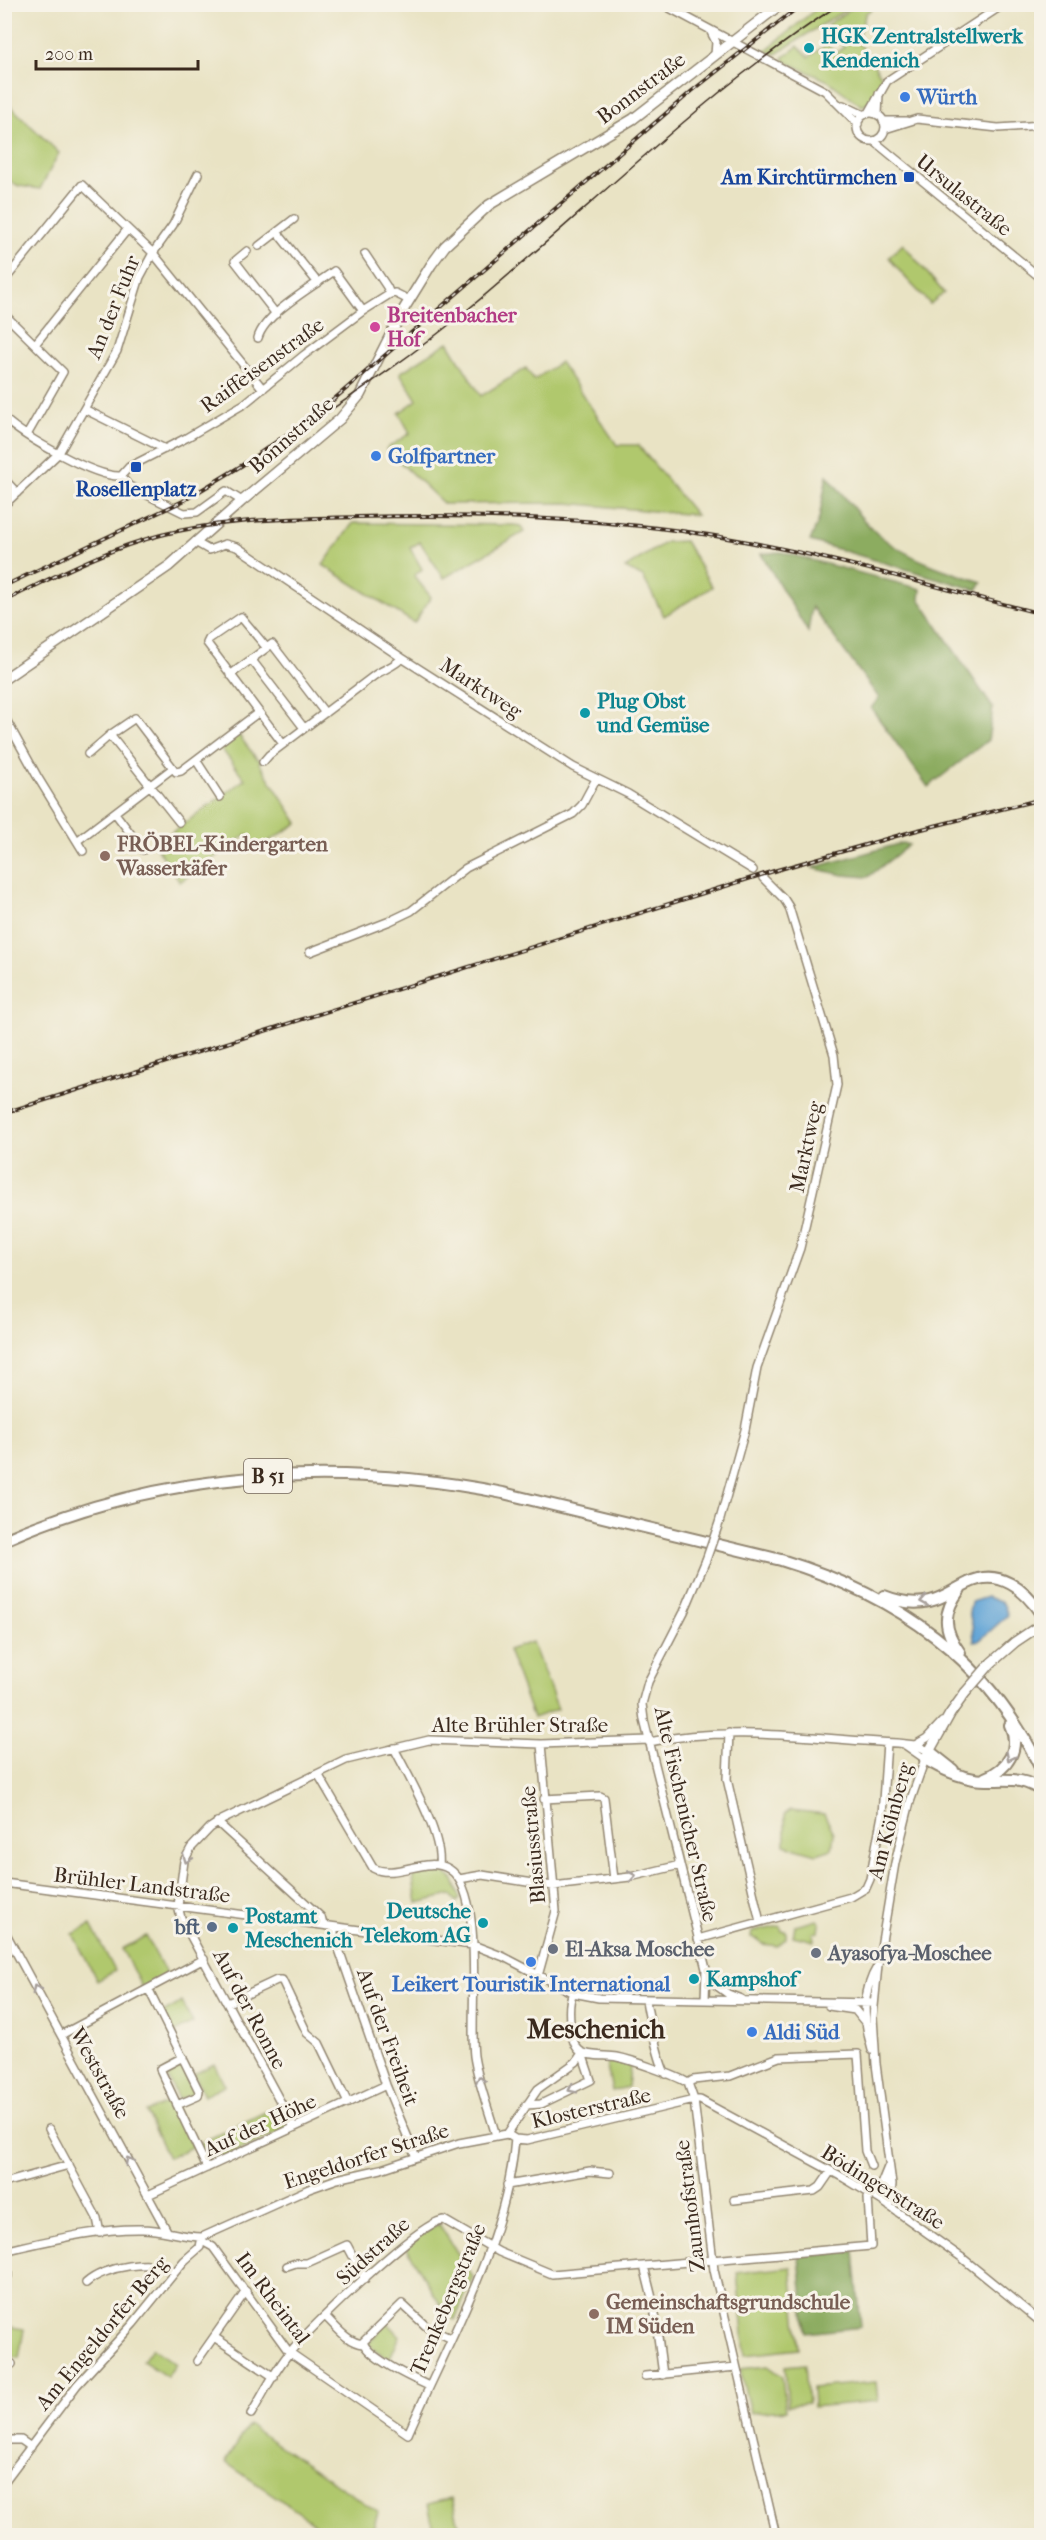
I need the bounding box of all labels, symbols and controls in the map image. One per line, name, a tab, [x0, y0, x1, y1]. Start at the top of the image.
place label: HGK Zentralstellwerk Kendenich	[821, 24, 1024, 72]
scale bar	[36, 33, 198, 71]
marker: HGK Zentralstellwerk Kendenich	[802, 41, 816, 55]
text: 200 m	[45, 44, 93, 65]
street label: Bonnstraße	[592, 47, 690, 129]
place label: Würth	[916, 85, 978, 109]
marker: Würth	[898, 90, 912, 104]
street label: Ursulastraße	[911, 149, 1017, 241]
place label: Am Kirchtürmchen	[719, 165, 898, 189]
marker: Am Kirchtürmchen	[902, 170, 916, 184]
street label: An der Fuhr	[81, 252, 145, 363]
place label: Breitenbacher Hof	[387, 303, 518, 351]
street label: Raiffeisenstraße	[196, 312, 328, 418]
marker: Breitenbacher Hof	[368, 320, 382, 334]
street label: Bonnstraße	[244, 392, 338, 478]
place label: Golfpartner	[388, 444, 496, 468]
marker: Golfpartner	[369, 449, 383, 463]
marker: Rosellenplatz	[129, 460, 143, 474]
place label: Rosellenplatz	[75, 477, 197, 501]
street label: Marktweg	[436, 653, 527, 724]
place label: Plug Obst und Gemüse	[596, 689, 710, 737]
marker: Plug Obst und Gemüse	[578, 706, 592, 720]
place label: FRÖBEL-Kindergarten Wasserkäfer	[116, 831, 329, 880]
marker: FRÖBEL-Kindergarten Wasserkäfer	[98, 849, 112, 863]
street label: Marktweg	[785, 1098, 828, 1195]
road number: B 51	[244, 1459, 292, 1493]
one-way arrow	[919, 1595, 929, 1607]
street label: Alte Fischenicher Straße	[649, 1703, 722, 1924]
street label: Alte Brühler Straße	[431, 1713, 608, 1737]
one-way arrow	[1005, 1751, 1017, 1762]
street label: Am Kölnberg	[863, 1759, 917, 1883]
street label: Blasiusstraße	[516, 1785, 550, 1905]
one-way arrow	[181, 1853, 194, 1863]
street label: Brühler Landstraße	[52, 1862, 232, 1908]
one-way arrow	[627, 1870, 637, 1883]
place label: Deutsche Telekom AG	[360, 1899, 472, 1947]
place label: Postamt Meschenich	[244, 1904, 353, 1952]
place label: bft	[174, 1915, 200, 1939]
marker: Deutsche Telekom AG	[476, 1916, 490, 1930]
marker: bft	[205, 1920, 219, 1934]
marker: Postamt Meschenich	[226, 1921, 240, 1935]
place label: El-Aksa Moschee	[565, 1937, 715, 1961]
place label: Ayasofya-Moschee	[826, 1941, 992, 1965]
marker: El-Aksa Moschee	[546, 1942, 560, 1956]
street label: Auf der Ronne	[208, 1944, 292, 2073]
marker: Ayasofya-Moschee	[809, 1946, 823, 1960]
marker: Leikert Touristik International	[524, 1955, 538, 1969]
street label: Auf der Freiheit	[352, 1964, 424, 2109]
place label: Kampshof	[706, 1967, 802, 1991]
place label: Leikert Touristik International	[392, 1972, 670, 1996]
marker: Kampshof	[687, 1972, 701, 1986]
one-way arrow	[32, 1985, 43, 1995]
district label: Meschenich	[527, 2013, 666, 2045]
place label: Aldi Süd	[762, 2020, 840, 2044]
street label: Weststraße	[65, 2022, 135, 2123]
marker: Aldi Süd	[745, 2025, 759, 2039]
one-way arrow	[475, 2075, 488, 2085]
one-way arrow	[567, 2082, 578, 2094]
street label: Klosterstraße	[529, 2083, 653, 2133]
street label: Auf der Höhe	[199, 2089, 320, 2162]
street label: Engeldorfer Straße	[280, 2118, 452, 2194]
street label: Zaunhofstraße	[670, 2139, 710, 2273]
street label: Bödingerstraße	[817, 2140, 949, 2234]
one-way arrow	[125, 2157, 136, 2167]
street label: Südstraße	[332, 2212, 414, 2290]
street label: Trenkebergstraße	[405, 2220, 491, 2378]
street label: Im Rheintal	[231, 2247, 315, 2349]
street label: Am Engeldorfer Berg	[30, 2251, 174, 2415]
place label: Gemeinschaftsgrundschule IM Süden	[606, 2290, 851, 2338]
marker: Gemeinschaftsgrundschule IM Süden	[587, 2307, 601, 2321]

